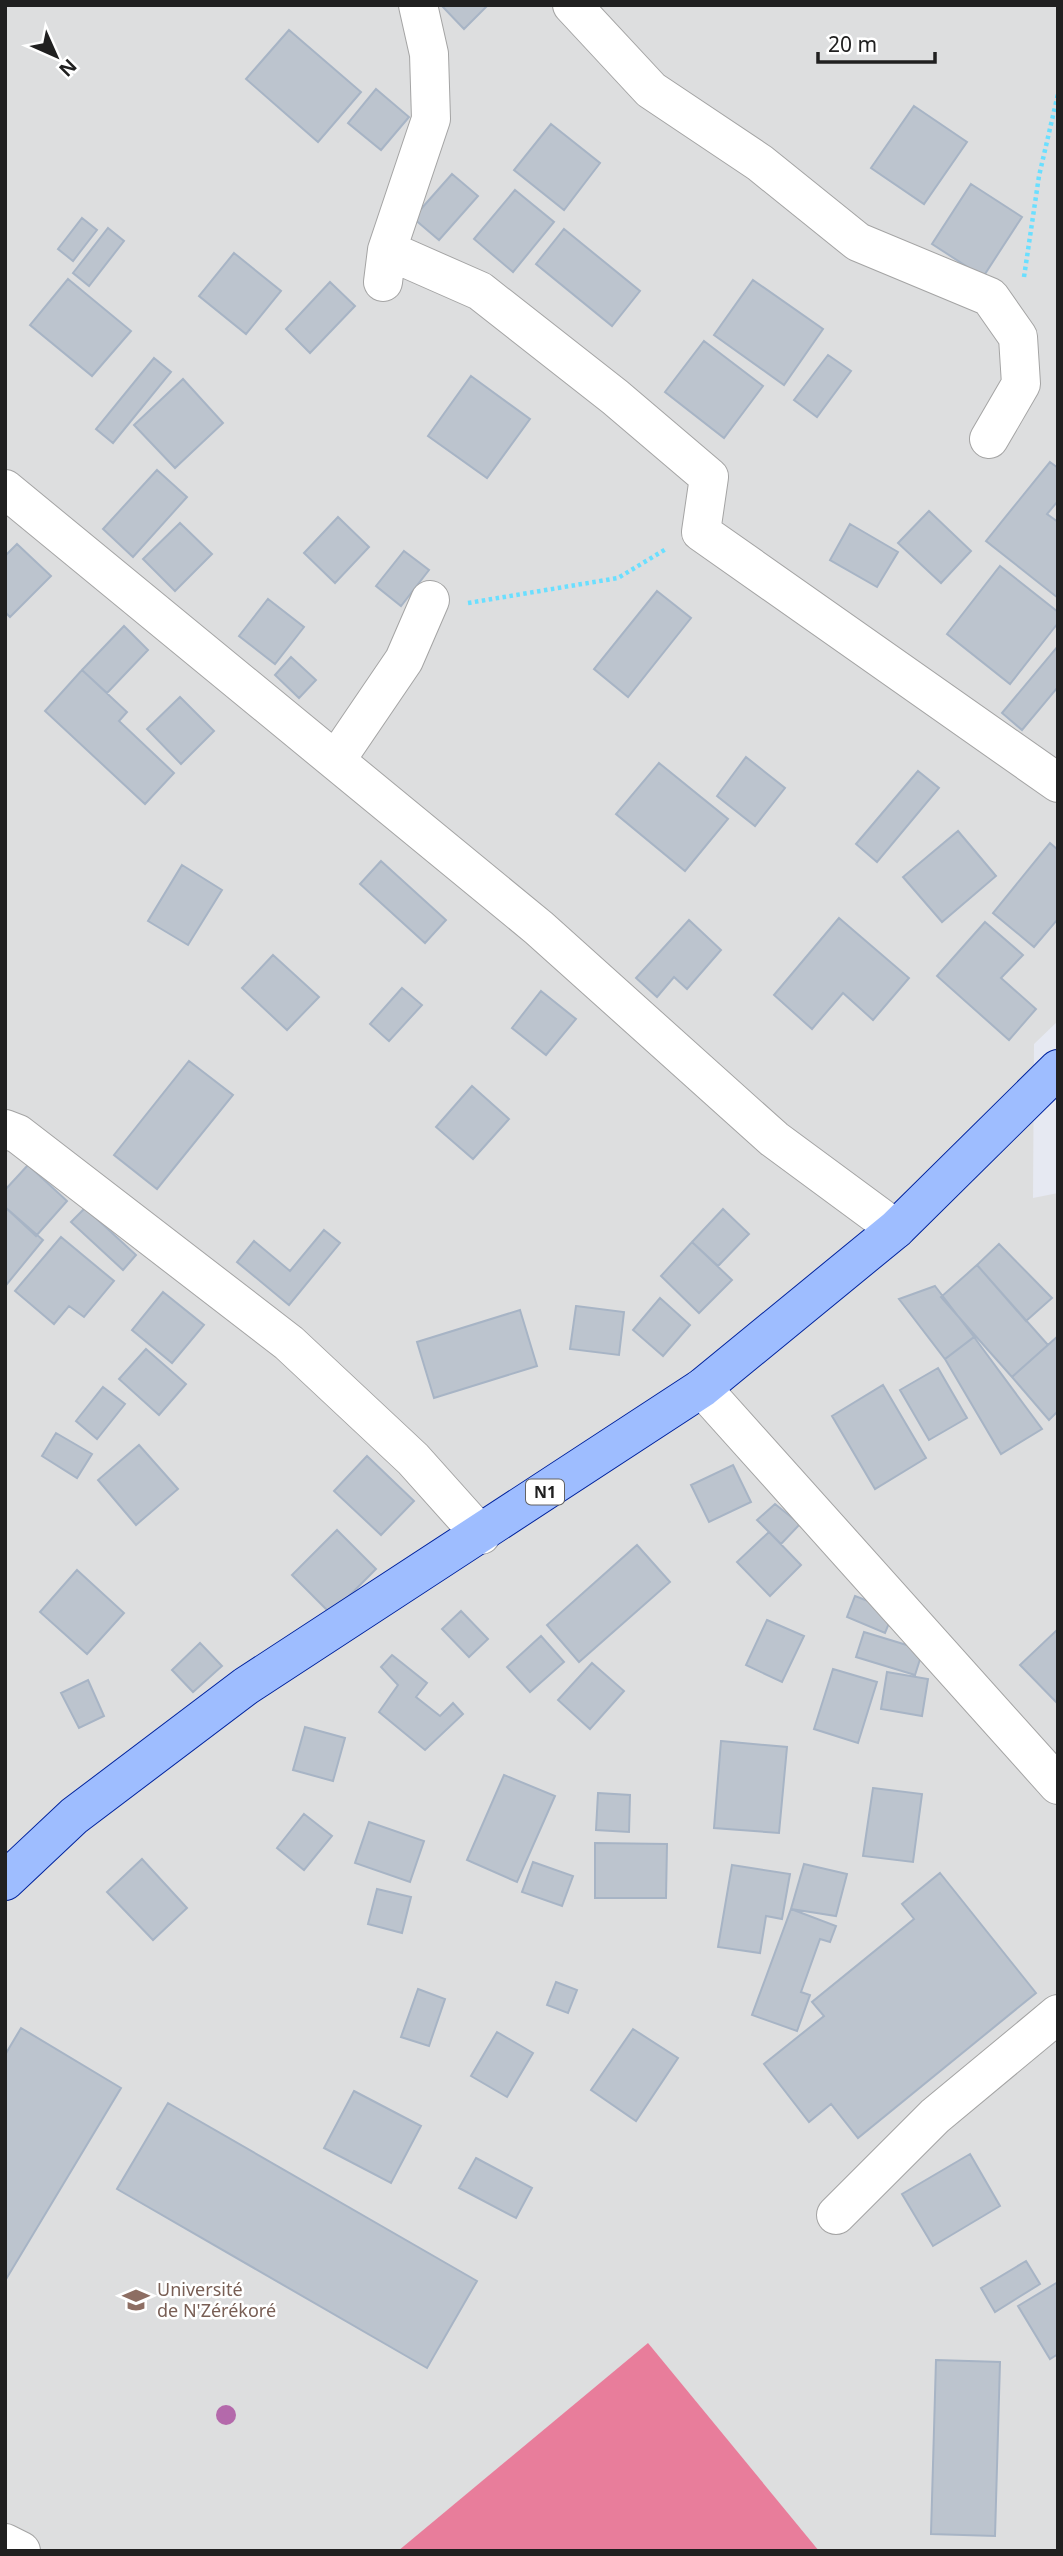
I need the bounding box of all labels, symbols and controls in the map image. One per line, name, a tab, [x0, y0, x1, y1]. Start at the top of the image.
north arrow	[21, 21, 91, 91]
scale bar	[818, 21, 935, 65]
text: 20 m	[828, 30, 877, 58]
text: N	[53, 53, 83, 83]
road number: N1	[526, 1480, 564, 1504]
place label: Université de N'Zérékoré	[157, 2277, 276, 2322]
school or university icon: Université de N'Zérékoré	[121, 2285, 151, 2315]

